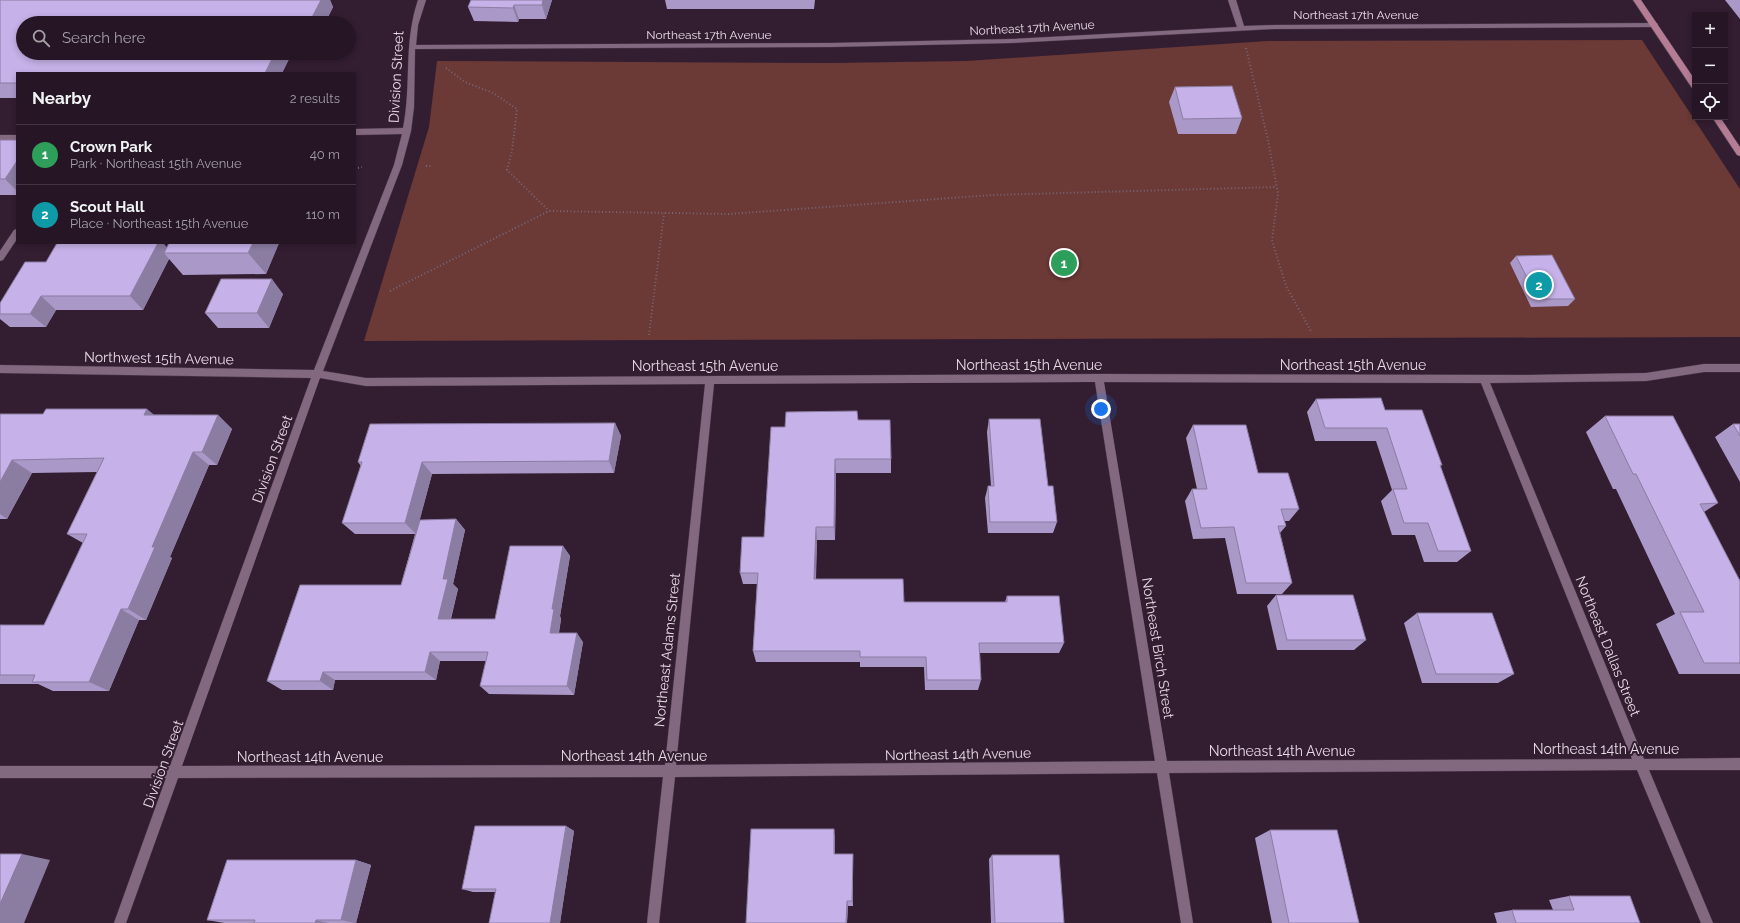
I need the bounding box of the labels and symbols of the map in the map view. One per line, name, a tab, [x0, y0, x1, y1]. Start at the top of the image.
street label: Northeast 17th Avenue	[1293, 8, 1419, 22]
street label: Northeast 17th Avenue	[969, 18, 1095, 38]
street label: Northeast 17th Avenue	[646, 28, 772, 42]
street label: Division Street	[386, 30, 406, 123]
pin: 1	[1051, 248, 1077, 278]
pin: 2	[1526, 270, 1552, 300]
street label: Northwest 15th Avenue	[84, 349, 234, 367]
street label: Northeast 15th Avenue	[956, 357, 1102, 373]
street label: Northeast 15th Avenue	[1280, 357, 1426, 373]
street label: Northeast 15th Avenue	[632, 358, 778, 374]
your location	[1091, 399, 1111, 419]
street label: Division Street	[249, 413, 295, 505]
street label: Northeast Adams Street	[651, 572, 683, 728]
street label: Northeast Dallas Street	[1573, 574, 1644, 719]
street label: Northeast Birch Street	[1139, 576, 1177, 720]
street label: Division Street	[140, 718, 186, 810]
street label: Northeast 14th Avenue	[1533, 741, 1679, 757]
street label: Northeast 14th Avenue	[1209, 743, 1355, 759]
street label: Northeast 14th Avenue	[885, 745, 1031, 763]
street label: Northeast 14th Avenue	[561, 748, 707, 764]
street label: Northeast 14th Avenue	[237, 749, 383, 765]

